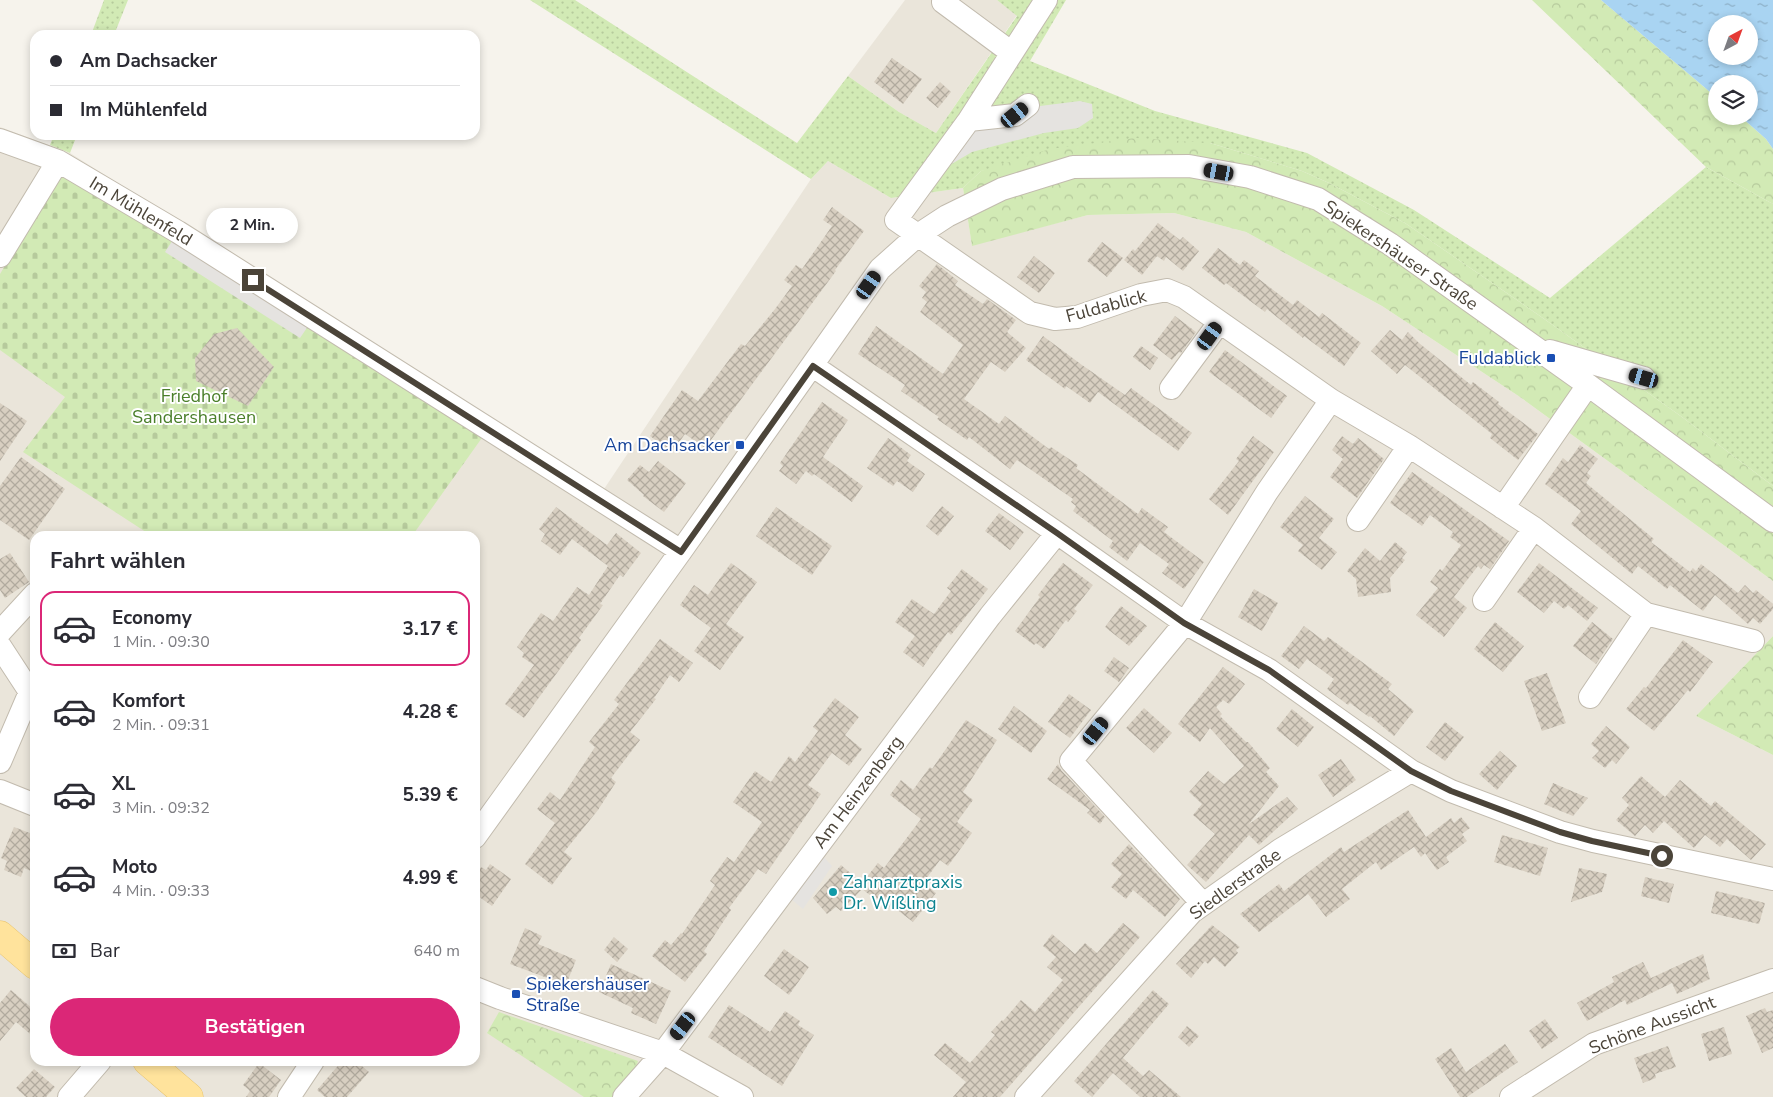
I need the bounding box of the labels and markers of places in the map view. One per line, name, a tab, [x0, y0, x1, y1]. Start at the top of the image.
place label: Fuldablick	[1459, 346, 1542, 370]
marker: Fuldablick	[1545, 352, 1557, 364]
place label: Am Dachsacker	[604, 433, 731, 457]
marker: Am Dachsacker	[734, 439, 746, 451]
place label: Zahnarztpraxis Dr. Wißling	[843, 870, 963, 915]
marker: Zahnarztpraxis Dr. Wißling	[827, 886, 839, 898]
place label: Spiekershäuser Straße	[526, 972, 650, 1017]
marker: Spiekershäuser Straße	[510, 988, 522, 1000]

